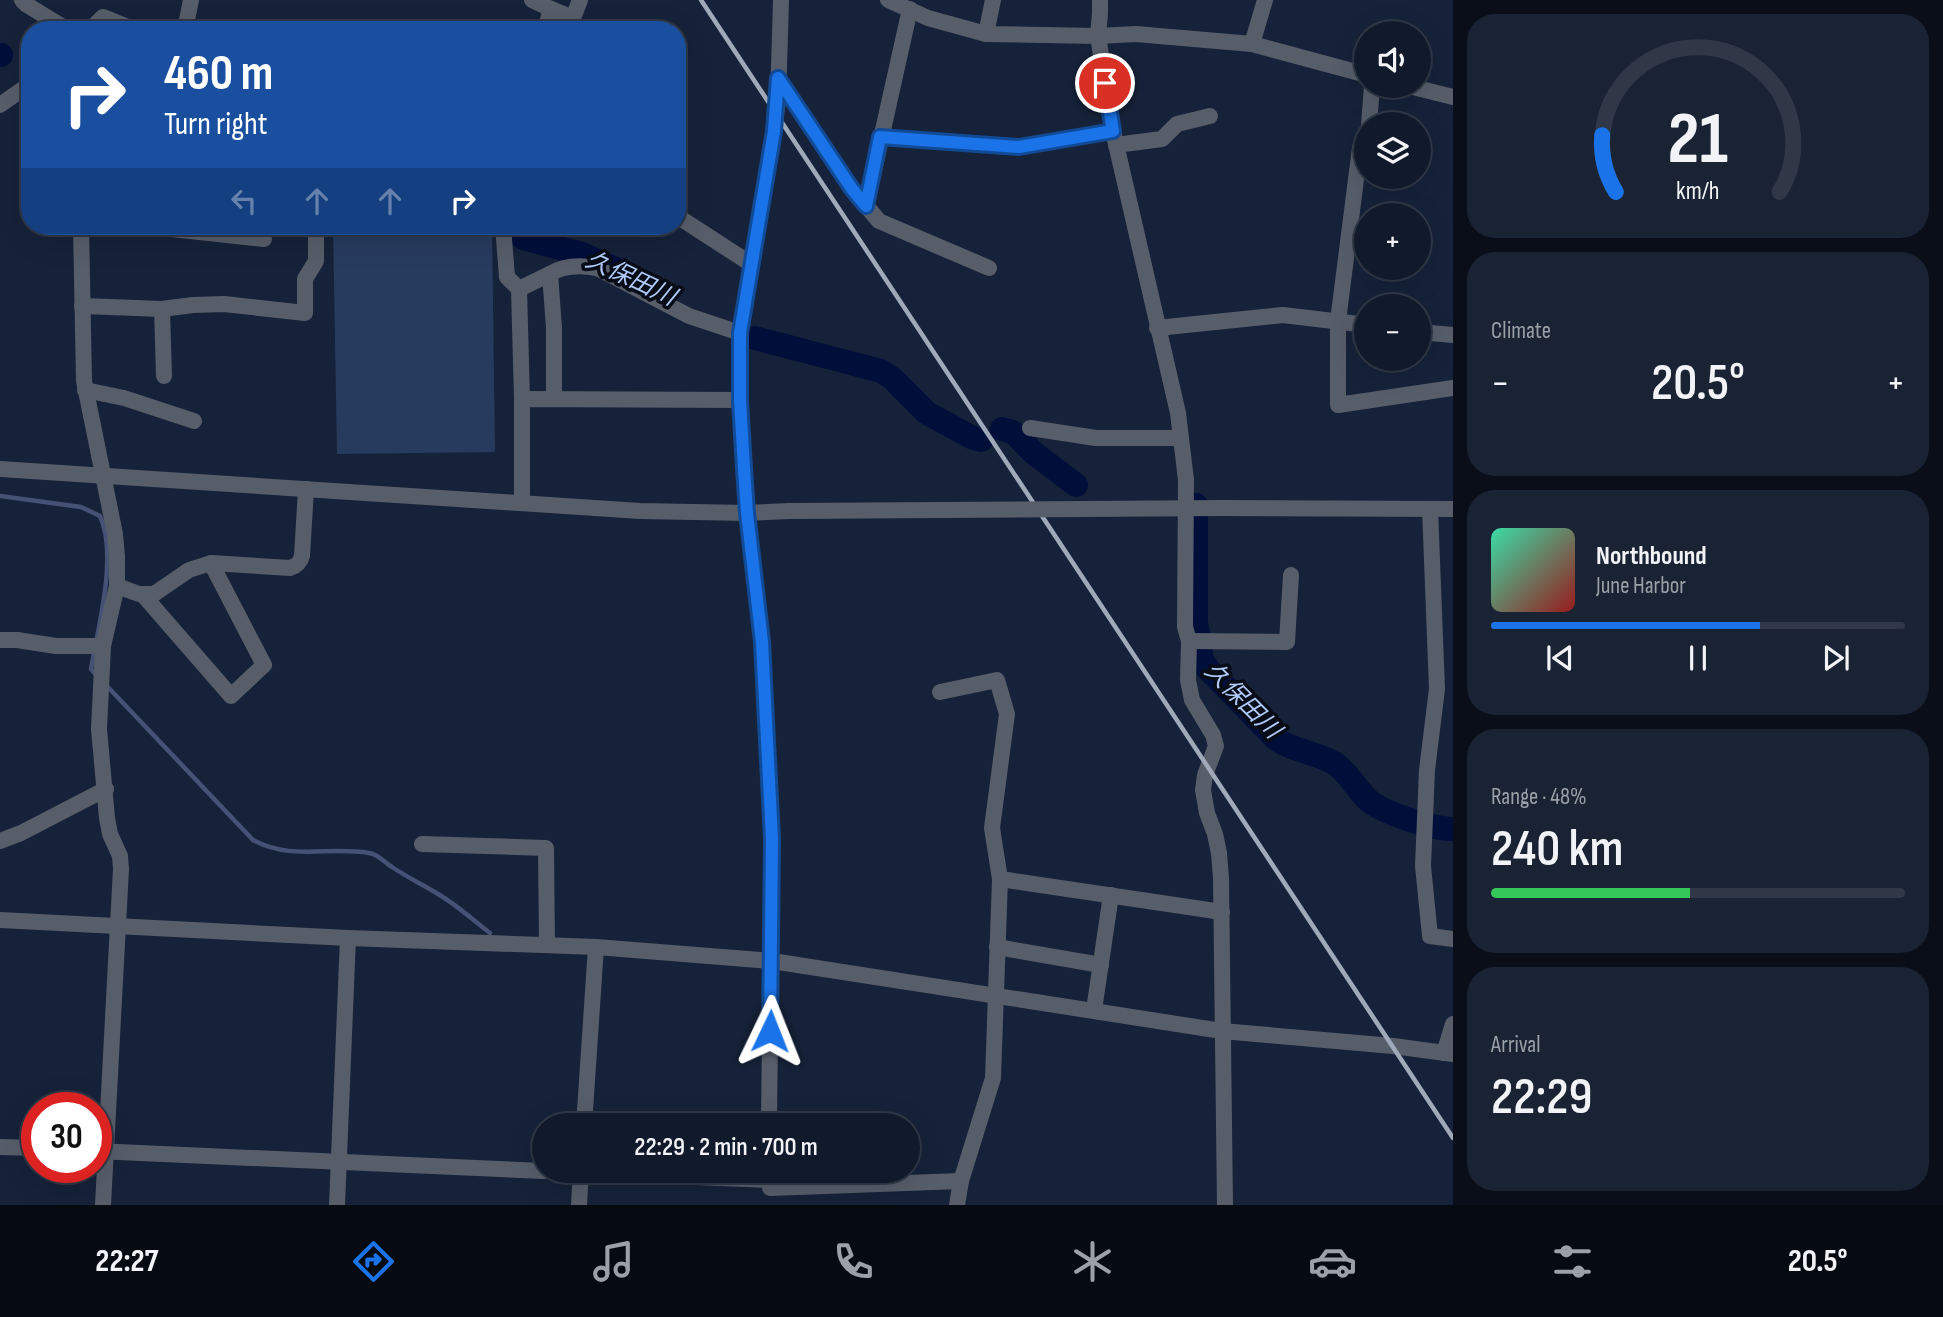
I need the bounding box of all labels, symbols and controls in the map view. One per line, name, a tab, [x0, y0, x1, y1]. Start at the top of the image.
map controls	[1354, 21, 1431, 371]
button: sound	[1354, 21, 1431, 98]
text: 460 m	[164, 45, 273, 104]
icon: right	[49, 49, 140, 140]
pin	[1075, 53, 1135, 113]
icon: arrive	[1086, 64, 1124, 102]
text: 21	[1668, 96, 1728, 184]
text: Turn right	[164, 105, 268, 144]
button: layers	[1354, 112, 1431, 189]
text: km/h	[1676, 176, 1720, 207]
icon: left	[225, 182, 263, 220]
icon: ahead	[298, 182, 336, 220]
icon: ahead	[371, 182, 409, 220]
icon: right	[444, 182, 482, 220]
button: +	[1354, 203, 1431, 280]
water label: 久保田川	[581, 245, 683, 313]
button: −	[1354, 294, 1431, 371]
text: Climate	[1491, 317, 1551, 345]
text: 20.5°	[1651, 352, 1745, 415]
text: −	[1491, 361, 1510, 406]
text: +	[1886, 361, 1905, 406]
text: Northbound	[1596, 541, 1707, 572]
text: June Harbor	[1596, 572, 1686, 600]
icon: previous	[1541, 639, 1579, 677]
icon: pause	[1679, 639, 1717, 677]
icon: next	[1817, 639, 1855, 677]
water label: 久保田川	[1198, 656, 1289, 747]
text: Range · 48%	[1491, 783, 1587, 811]
text: 240 km	[1491, 818, 1623, 881]
position arrow	[733, 994, 807, 1068]
text: Arrival	[1491, 1031, 1540, 1059]
text: 22:29	[1491, 1066, 1593, 1129]
speed limit sign: 30	[21, 1092, 112, 1183]
text: 22:29 · 2 min · 700 m	[634, 1132, 818, 1163]
icon: directions	[349, 1237, 398, 1286]
icon: music	[589, 1237, 638, 1286]
icon: phone	[829, 1237, 878, 1286]
icon: climate	[1068, 1237, 1117, 1286]
icon: car	[1308, 1237, 1357, 1286]
icon: filters	[1548, 1237, 1597, 1286]
text: 22:27	[95, 1242, 159, 1281]
text: 20.5°	[1788, 1242, 1848, 1281]

